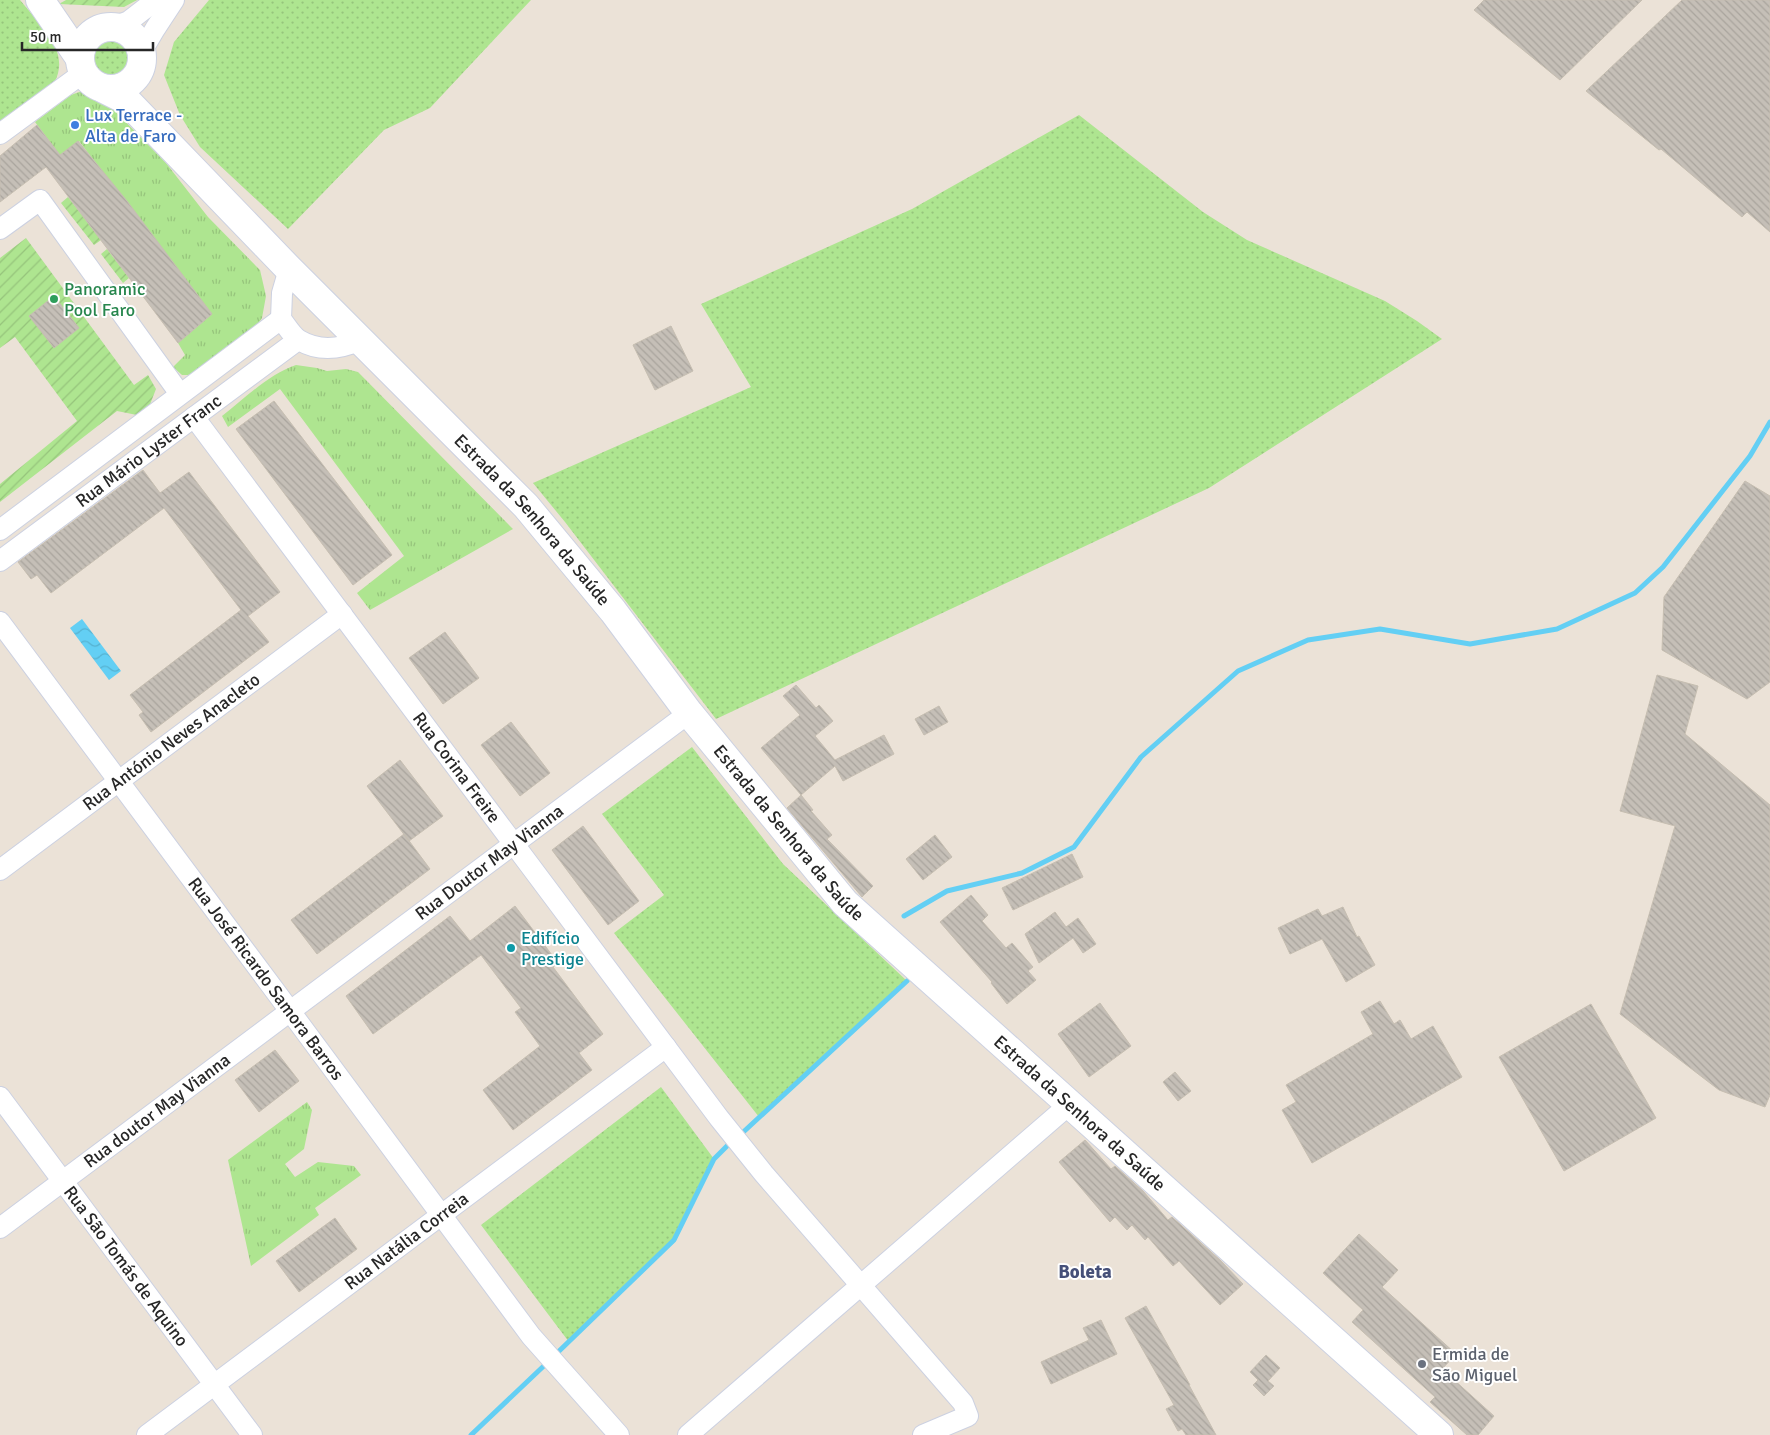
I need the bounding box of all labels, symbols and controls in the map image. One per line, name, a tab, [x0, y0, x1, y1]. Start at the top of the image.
scale bar	[22, 20, 154, 52]
text: 50 m	[30, 28, 61, 46]
place label: Lux Terrace - Alta de Faro	[85, 104, 182, 147]
marker: Lux Terrace - Alta de Faro	[69, 119, 81, 131]
place label: Panoramic Pool Faro	[64, 278, 145, 321]
marker: Panoramic Pool Faro	[48, 293, 60, 305]
street label: Rua Mário Lyster Franc	[71, 390, 226, 512]
street label: Estrada da Senhora da Saúde	[450, 430, 615, 610]
street label: Rua António Neves Anacleto	[78, 668, 264, 815]
street label: Rua Corina Freire	[408, 708, 505, 827]
street label: Estrada da Senhora da Saúde	[709, 740, 868, 926]
street label: Rua Doutor May Vianna	[411, 800, 568, 925]
street label: Rua José Ricardo Samora Barros	[183, 873, 349, 1085]
place label: Edifício Prestige	[521, 927, 584, 970]
marker: Edifício Prestige	[505, 942, 517, 954]
street label: Estrada da Senhora da Saúde	[989, 1031, 1170, 1196]
street label: Rua doutor May Vianna	[79, 1049, 235, 1173]
street label: Rua São Tomás de Aquino	[59, 1182, 193, 1351]
street label: Rua Natália Correia	[340, 1187, 473, 1295]
district label: Boleta	[1058, 1260, 1112, 1284]
place label: Ermida de São Miguel	[1432, 1343, 1517, 1386]
marker: Ermida de São Miguel	[1416, 1358, 1428, 1370]

